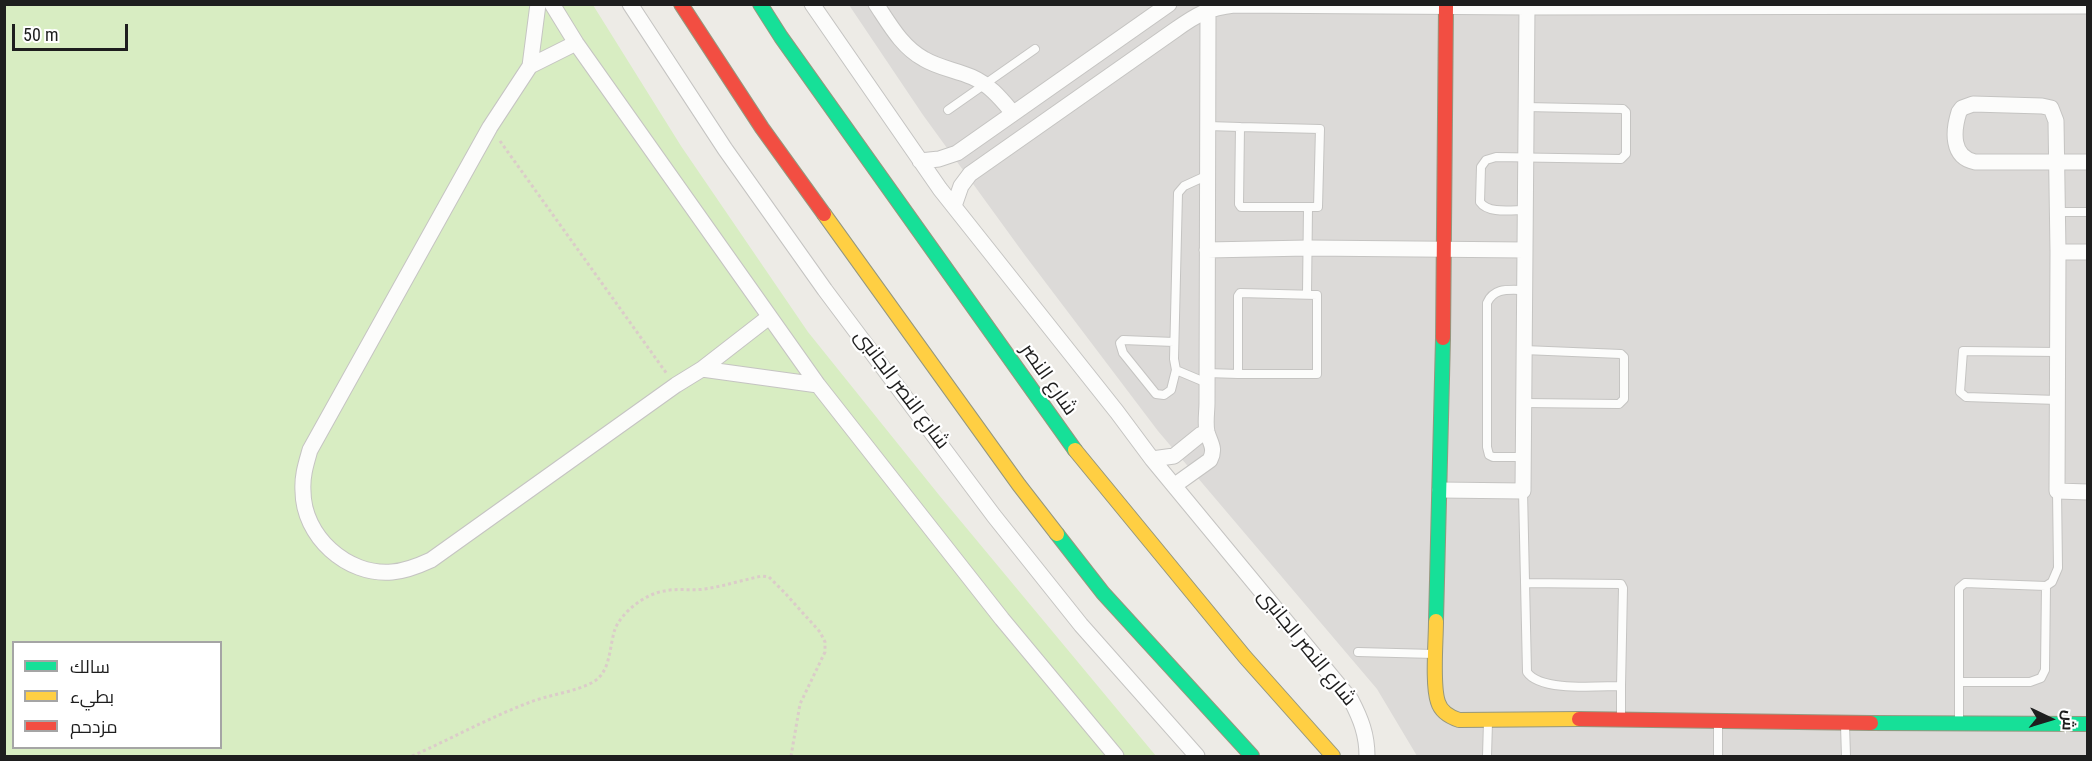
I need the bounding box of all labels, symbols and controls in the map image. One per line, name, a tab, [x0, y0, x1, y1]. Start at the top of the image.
scale bar	[15, 12, 130, 50]
text: 50 m	[23, 24, 58, 45]
street label: شارع النصر الجانبى	[848, 325, 954, 455]
street label: شارع النصر	[1015, 339, 1081, 421]
street label: شارع النصر الجانبى	[1252, 585, 1360, 711]
legend	[12, 641, 222, 749]
text: سالك	[70, 656, 110, 677]
text: بطيء	[70, 686, 114, 707]
north arrow	[2020, 689, 2080, 749]
text: ش	[2058, 709, 2079, 731]
text: مزدحم	[70, 716, 118, 737]

